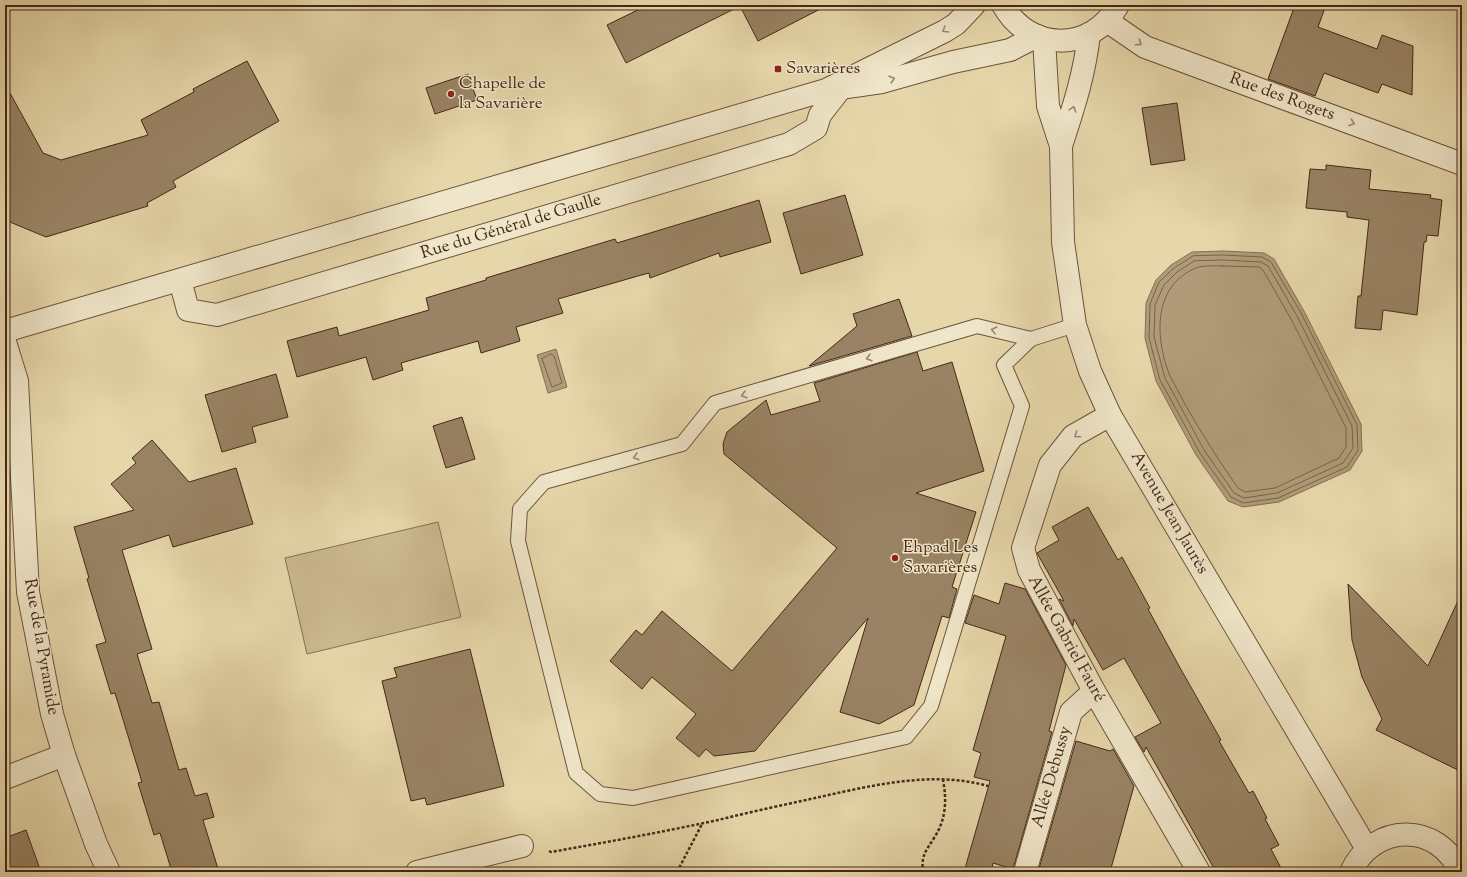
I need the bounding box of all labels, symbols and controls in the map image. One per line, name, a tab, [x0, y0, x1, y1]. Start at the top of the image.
one-way arrow	[942, 26, 949, 33]
one-way arrow	[1135, 38, 1142, 45]
place label: Savarières	[786, 57, 861, 81]
marker: Savarières	[773, 64, 783, 74]
street label: Rue des Rogets	[1226, 67, 1338, 127]
place label: Chapelle de la Savarière	[459, 72, 546, 116]
one-way arrow	[888, 75, 895, 84]
marker: Chapelle de la Savarière	[446, 89, 456, 99]
one-way arrow	[1068, 106, 1077, 113]
one-way arrow	[1349, 118, 1356, 127]
street label: Rue du Général de Gaulle	[418, 188, 604, 266]
one-way arrow	[990, 326, 997, 335]
one-way arrow	[865, 353, 872, 362]
one-way arrow	[741, 390, 748, 399]
one-way arrow	[1074, 430, 1081, 437]
street label: Avenue Jean Jaurès	[1124, 447, 1214, 579]
one-way arrow	[633, 452, 639, 460]
place label: Ehpad Les Savarières	[903, 536, 979, 580]
marker: Ehpad Les Savarières	[890, 553, 900, 563]
street label: Allée Gabriel Fauré	[1021, 571, 1111, 707]
street label: Rue de la Pyramide	[17, 577, 65, 717]
street label: Allée Debussy	[1026, 723, 1078, 831]

